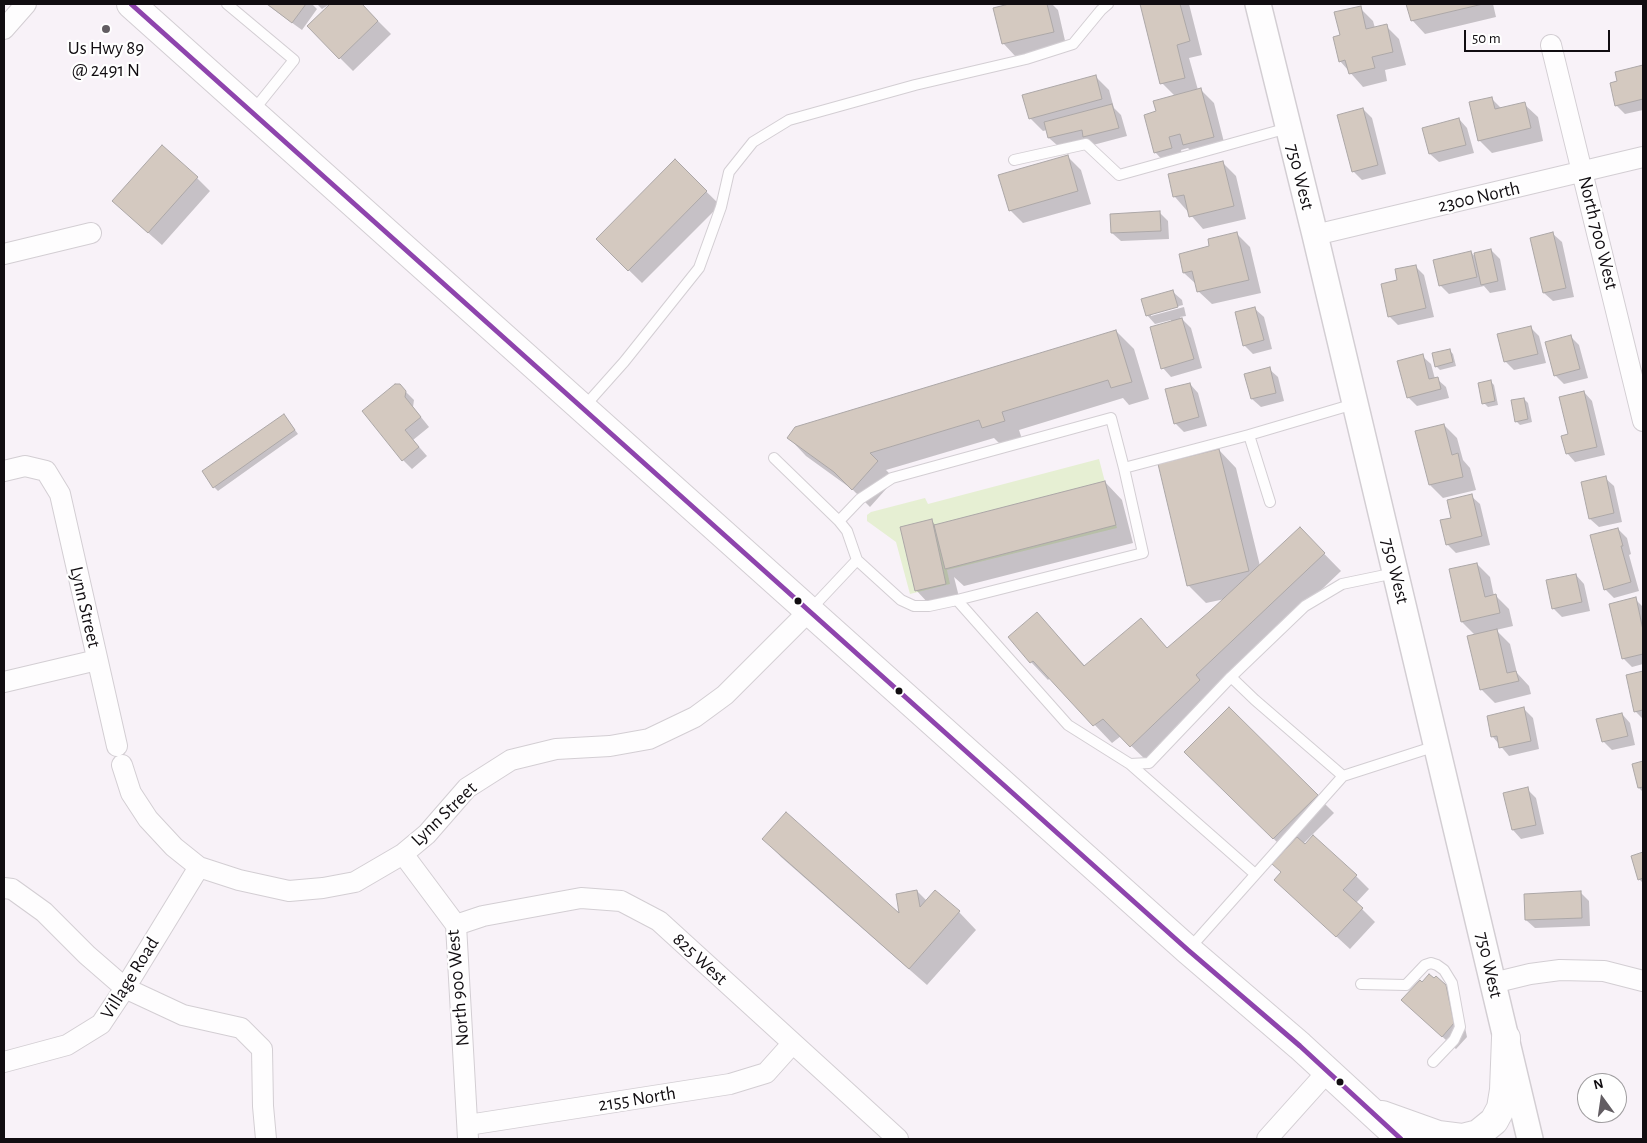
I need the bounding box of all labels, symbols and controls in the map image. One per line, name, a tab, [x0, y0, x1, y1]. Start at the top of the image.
scale bar	[1467, 20, 1613, 52]
marker: Us Hwy 89 @ 2491 N	[100, 23, 112, 35]
text: 50 m	[1472, 31, 1501, 46]
place label: Us Hwy 89 @ 2491 N	[68, 37, 144, 81]
street label: 750 West	[1281, 142, 1319, 212]
street label: North 700 West	[1573, 174, 1623, 292]
street label: 2300 North	[1436, 177, 1522, 217]
street label: 750 West	[1376, 536, 1414, 606]
street label: Lynn Street	[65, 564, 105, 650]
unlabelled marker	[793, 596, 803, 606]
unlabelled marker	[894, 686, 904, 696]
street label: Lynn Street	[406, 777, 482, 851]
street label: 825 West	[668, 928, 732, 990]
street label: North 900 West	[442, 929, 474, 1047]
street label: 750 West	[1470, 930, 1508, 1000]
street label: Village Road	[96, 933, 164, 1023]
north arrow	[1577, 1073, 1627, 1123]
text: N	[1592, 1076, 1605, 1092]
unlabelled marker	[1335, 1077, 1345, 1087]
street label: 2155 North	[597, 1082, 677, 1116]

